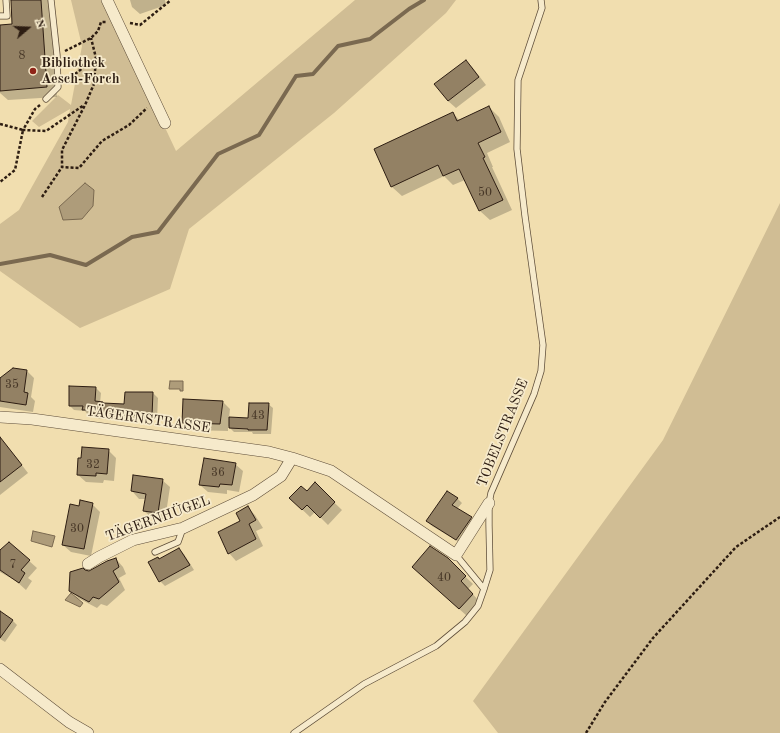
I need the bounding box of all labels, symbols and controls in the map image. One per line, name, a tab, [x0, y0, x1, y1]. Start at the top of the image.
north arrow	[8, 8, 48, 48]
text: N	[33, 18, 46, 30]
house number: 8	[19, 49, 25, 63]
place label: Bibliothek Aesch-Forch	[41, 55, 120, 88]
marker: Bibliothek Aesch-Forch	[28, 66, 38, 76]
house number: 50	[478, 186, 492, 200]
street label: TOBELSTRASSE	[474, 377, 532, 489]
house number: 35	[5, 378, 19, 392]
street label: TÄGERNSTRASSE	[85, 403, 211, 437]
house number: 43	[251, 409, 265, 423]
house number: 32	[86, 458, 100, 472]
house number: 36	[211, 466, 225, 480]
street label: TÄGERNHÜGEL	[103, 492, 213, 546]
house number: 30	[70, 522, 84, 536]
house number: 7	[10, 558, 16, 572]
house number: 40	[437, 571, 451, 585]

